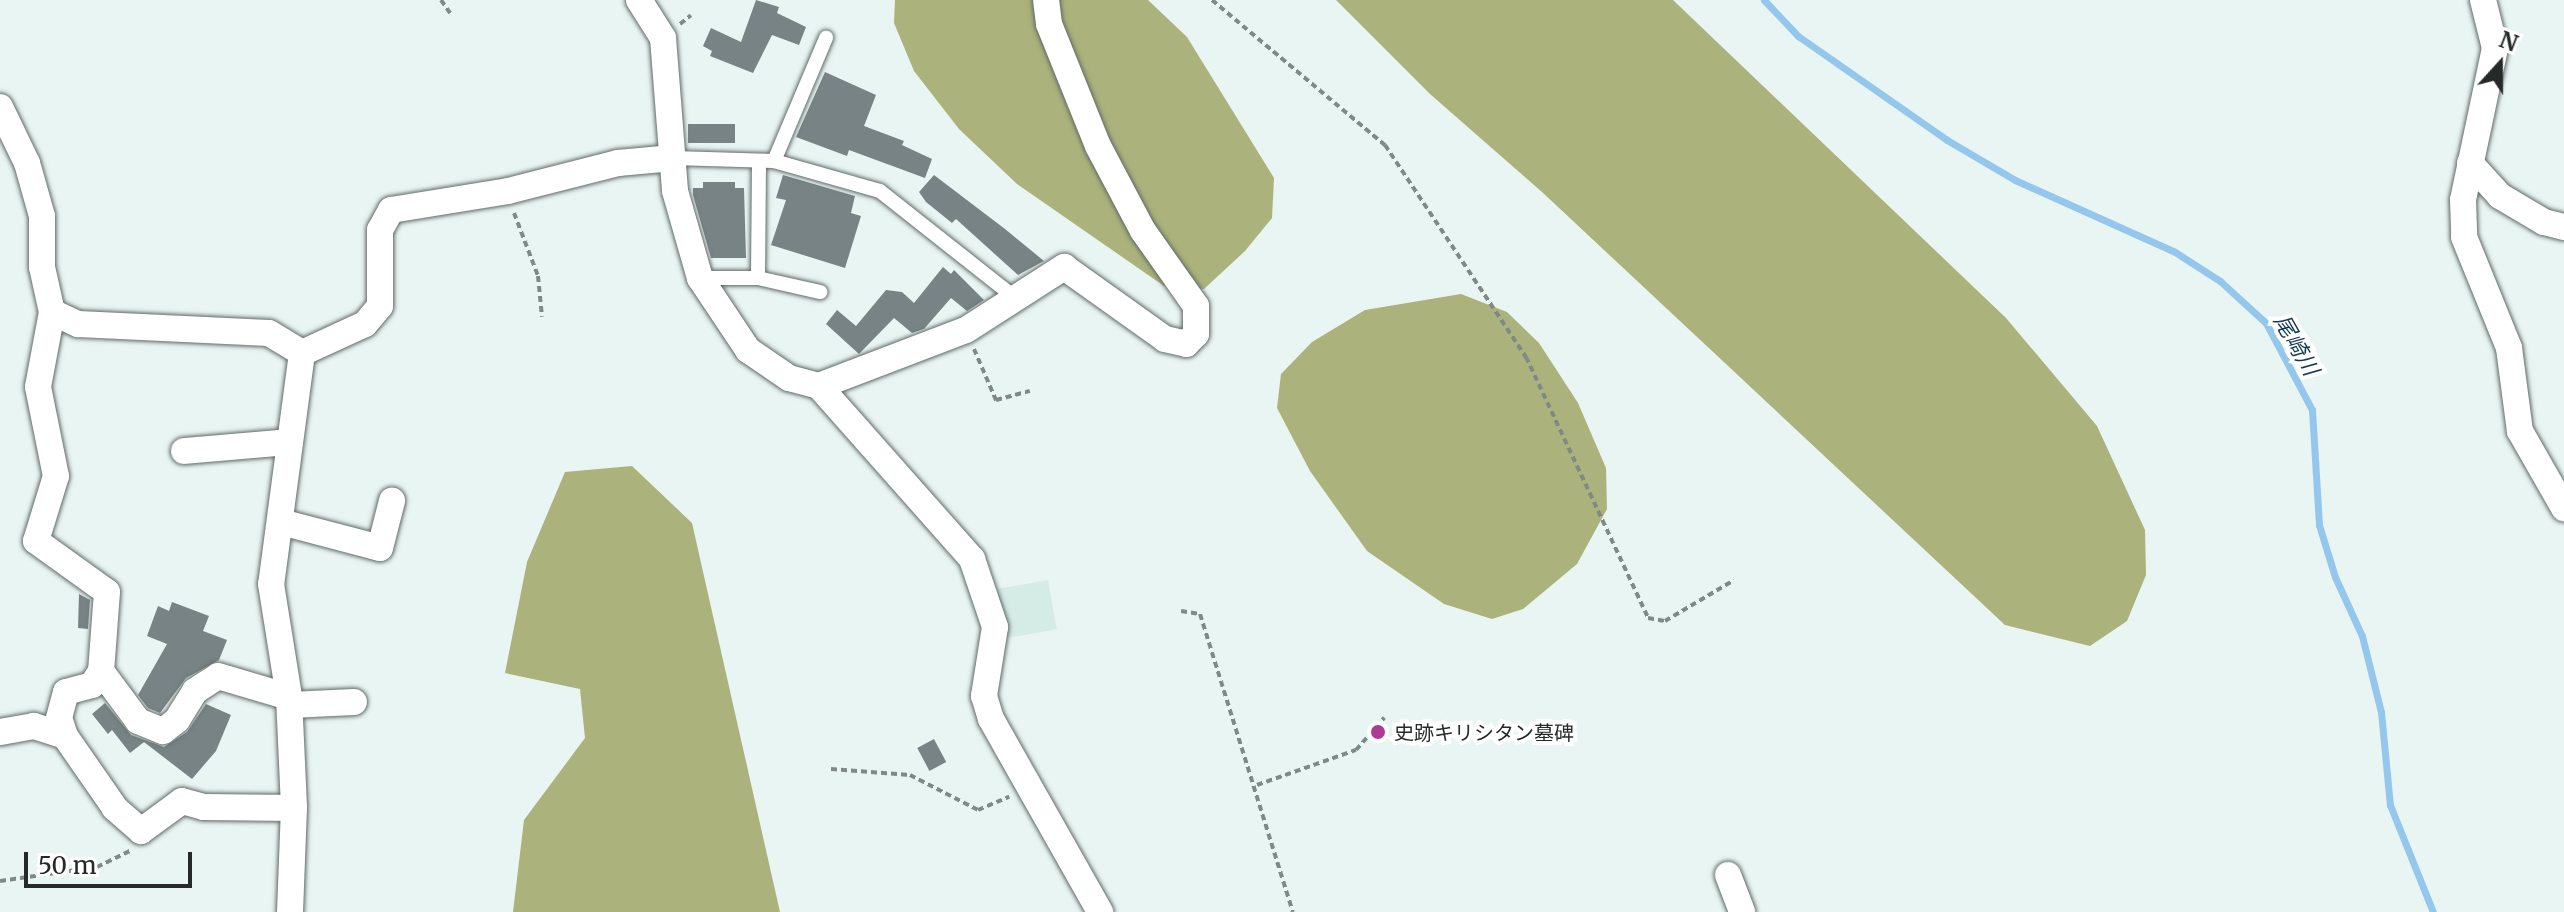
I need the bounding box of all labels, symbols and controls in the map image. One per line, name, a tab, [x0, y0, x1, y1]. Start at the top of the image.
north arrow	[2460, 24, 2540, 104]
text: N	[2495, 25, 2522, 58]
water label: 尾崎川	[2268, 310, 2324, 380]
place label: 史跡キリシタン墓碑	[1394, 720, 1574, 744]
marker: 史跡キリシタン墓碑	[1369, 723, 1387, 741]
scale bar	[28, 836, 196, 886]
text: 50 m	[38, 850, 97, 881]

